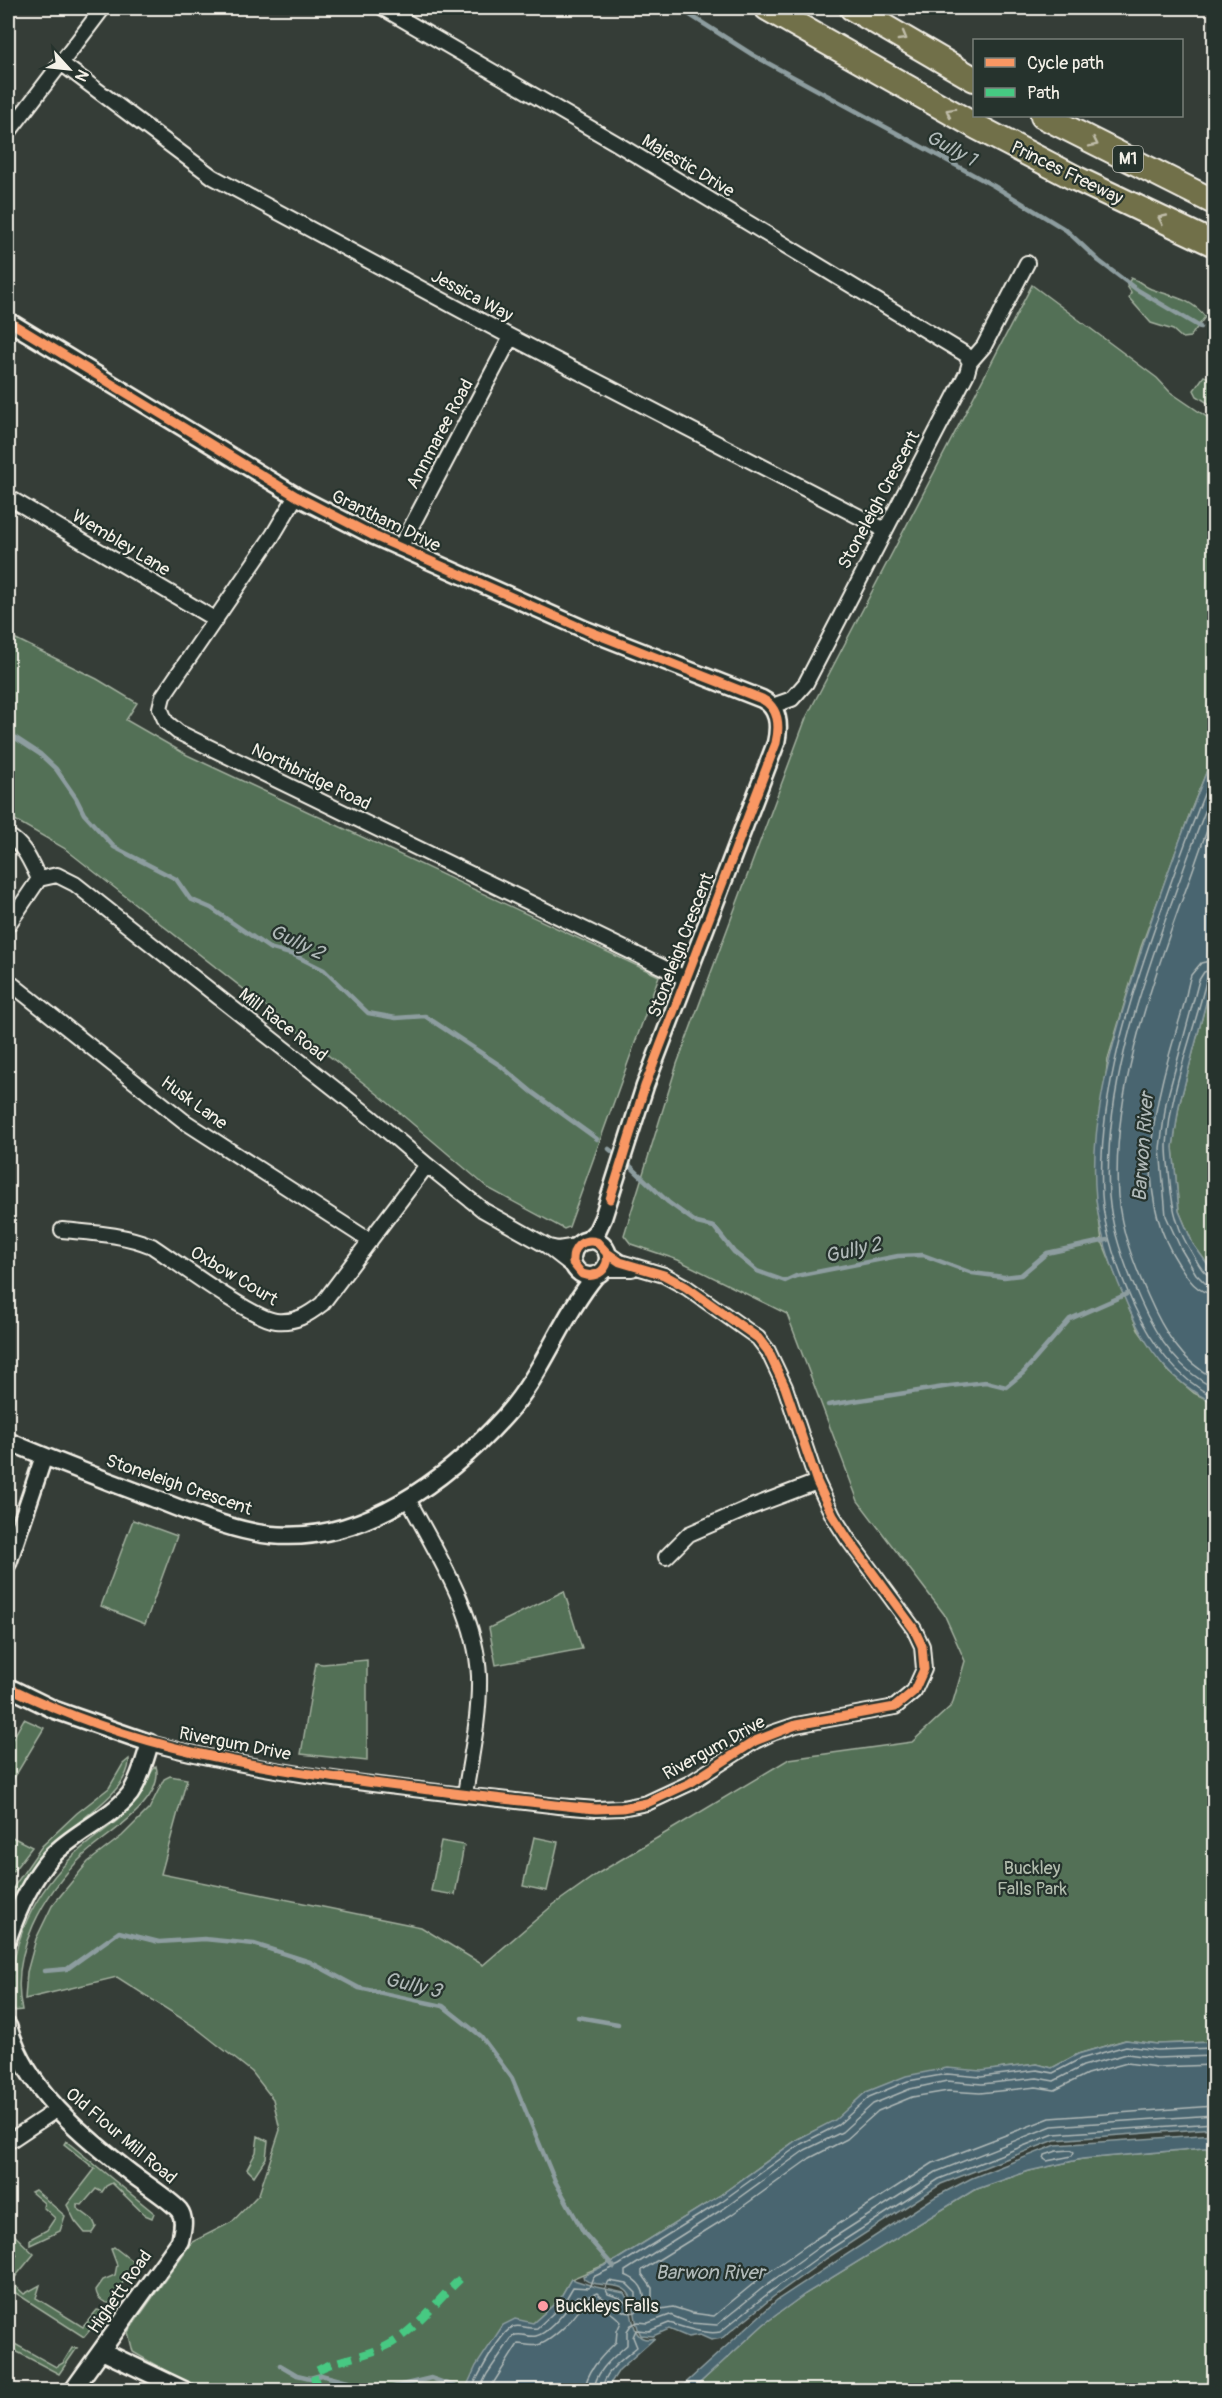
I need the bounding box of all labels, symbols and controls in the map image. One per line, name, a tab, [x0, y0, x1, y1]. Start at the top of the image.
one-way arrow	[897, 30, 907, 41]
north arrow	[39, 39, 99, 99]
legend	[973, 39, 1183, 117]
text: Cycle path	[1027, 52, 1104, 75]
text: N	[70, 66, 93, 85]
text: Path	[1027, 82, 1060, 105]
one-way arrow	[946, 108, 956, 119]
water label: Gully 1	[922, 124, 982, 173]
street label: Majestic Drive	[637, 129, 739, 203]
street label: Princes Freeway	[1007, 136, 1127, 210]
one-way arrow	[1088, 136, 1099, 147]
road number: M1	[1113, 146, 1143, 172]
one-way arrow	[1157, 215, 1168, 227]
street label: Jessica Way	[427, 265, 517, 327]
street label: Annmaree Road	[401, 375, 479, 493]
street label: Stoneleigh Crescent	[833, 426, 925, 573]
street label: Grantham Drive	[328, 485, 444, 557]
street label: Wembley Lane	[68, 505, 174, 581]
street label: Northbridge Road	[247, 738, 375, 816]
street label: Stoneleigh Crescent	[643, 869, 719, 1021]
water label: Gully 2	[266, 919, 330, 966]
street label: Mill Race Road	[234, 983, 332, 1067]
street label: Husk Lane	[156, 1071, 232, 1135]
water label: Barwon River	[1127, 1089, 1159, 1202]
water label: Gully 2	[822, 1231, 885, 1269]
street label: Oxbow Court	[186, 1241, 283, 1312]
street label: Stoneleigh Crescent	[103, 1449, 256, 1521]
street label: Rivergum Drive	[659, 1710, 769, 1786]
street label: Rivergum Drive	[177, 1722, 293, 1766]
park label: Buckley Falls Park	[997, 1857, 1068, 1901]
water label: Gully 3	[382, 1966, 445, 2004]
street label: Old Flour Mill Road	[61, 2083, 181, 2189]
street label: Highett Road	[83, 2246, 157, 2338]
water label: Barwon River	[655, 2260, 767, 2285]
place label: Buckleys Falls	[555, 2295, 658, 2318]
marker: Buckleys Falls	[536, 2299, 550, 2313]

